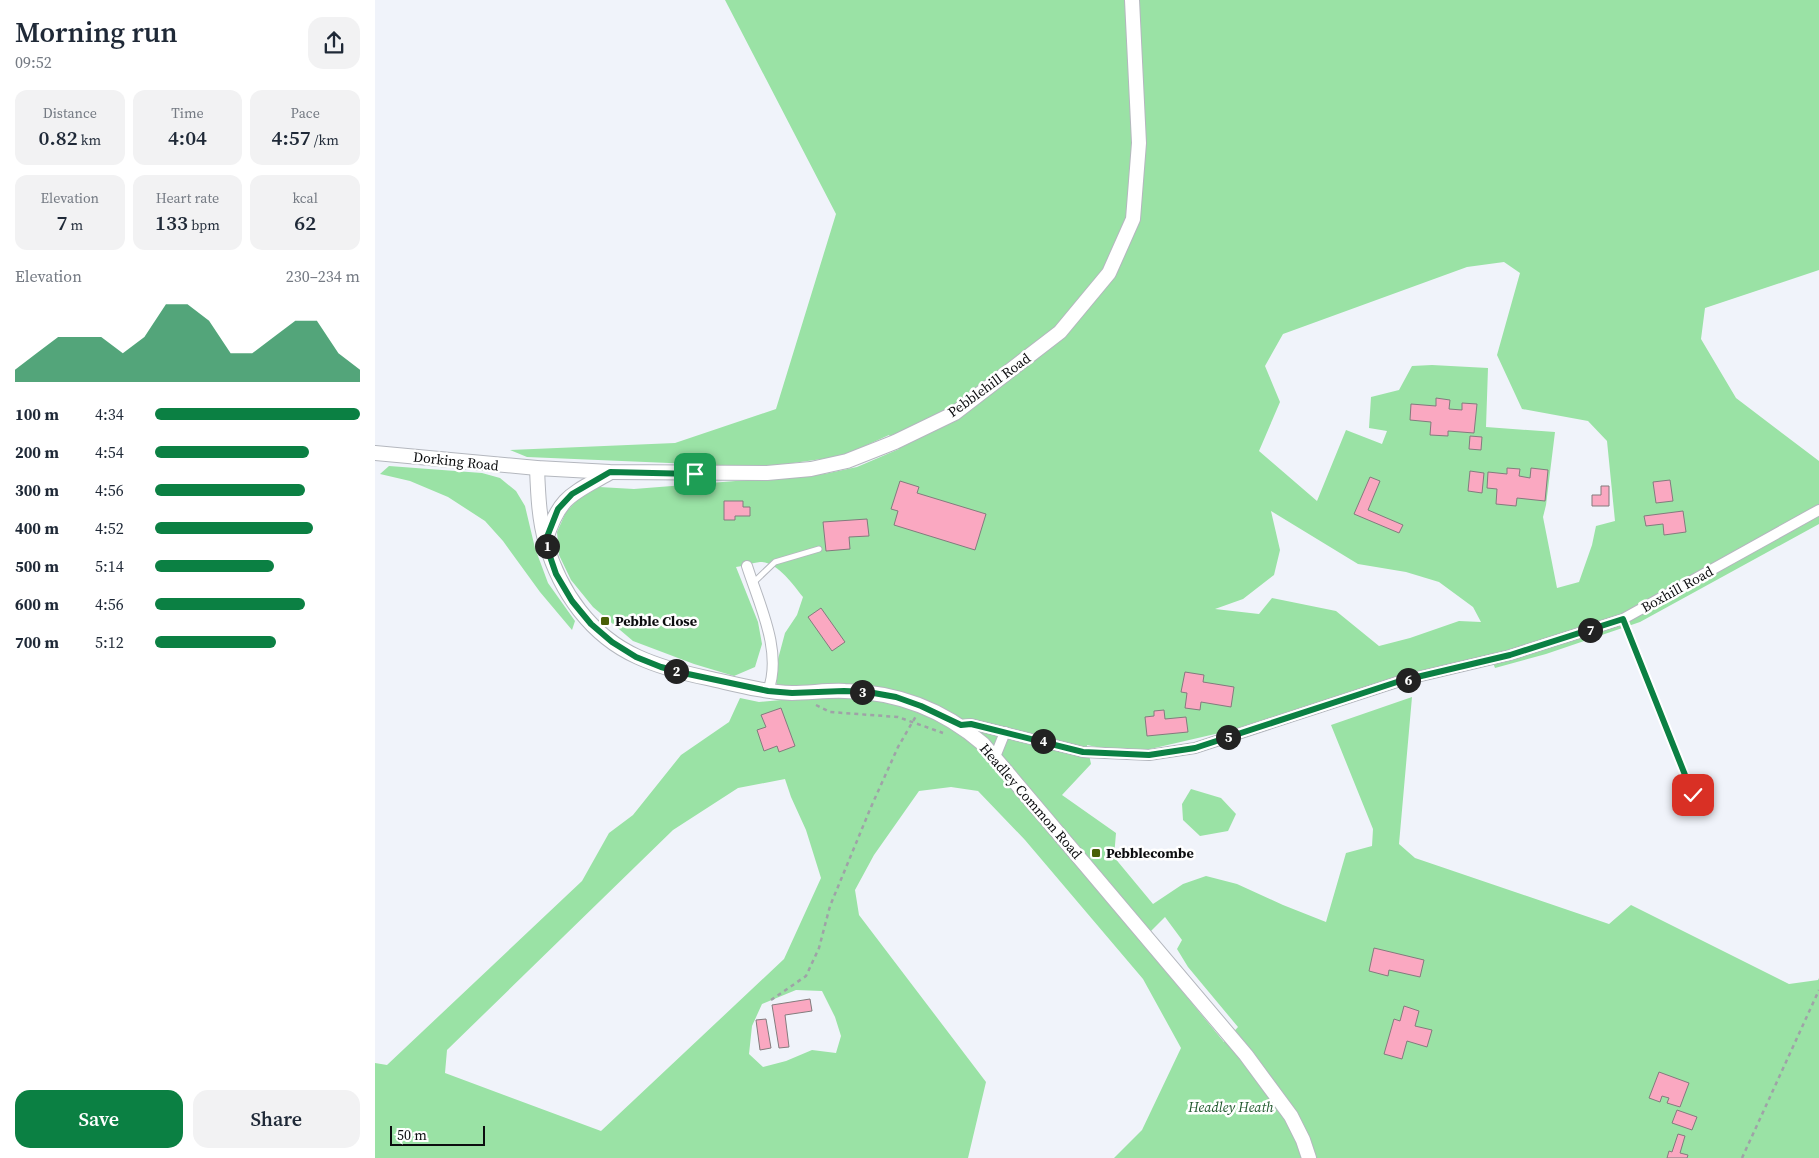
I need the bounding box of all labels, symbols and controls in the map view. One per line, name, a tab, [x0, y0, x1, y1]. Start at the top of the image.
text: Morning run	[15, 13, 178, 51]
button: share	[308, 17, 360, 69]
text: 09:52	[15, 51, 52, 73]
text: Distance	[43, 103, 97, 123]
text: Time	[171, 103, 204, 123]
text: Pace	[290, 103, 320, 123]
text: 0.82	[39, 123, 78, 152]
text: 4:04	[168, 123, 207, 152]
text: 4:57	[272, 123, 311, 152]
text: km	[78, 130, 101, 150]
text: /km	[311, 130, 339, 150]
text: Elevation	[41, 188, 99, 208]
text: Heart rate	[156, 188, 219, 208]
text: kcal	[292, 188, 318, 208]
text: 7	[56, 208, 67, 237]
text: 133	[155, 208, 188, 237]
text: 62	[294, 208, 316, 237]
text: m	[67, 215, 83, 235]
text: bpm	[188, 215, 220, 235]
text: Elevation	[15, 265, 82, 287]
text: 230–234 m	[286, 265, 360, 287]
street label: Pebblehill Road	[944, 348, 1035, 422]
text: 100 m	[15, 403, 59, 425]
text: 4:34	[95, 403, 124, 425]
text: 200 m	[15, 441, 59, 463]
text: 4:54	[95, 441, 124, 463]
street label: Dorking Road	[412, 447, 500, 475]
pin	[674, 453, 716, 495]
icon: arrive	[681, 460, 709, 488]
text: 300 m	[15, 479, 59, 501]
text: 4:56	[95, 479, 124, 501]
text: 400 m	[15, 517, 59, 539]
text: 4:52	[95, 517, 124, 539]
pin: 1	[535, 534, 559, 558]
text: 1	[544, 536, 551, 556]
text: 500 m	[15, 555, 59, 577]
text: 5:14	[95, 555, 124, 577]
street label: Boxhill Road	[1637, 561, 1717, 617]
text: 600 m	[15, 593, 59, 615]
text: 4:56	[95, 593, 124, 615]
place label: Pebble Close	[615, 611, 697, 631]
marker: Pebble Close	[599, 615, 611, 627]
pin: 7	[1577, 618, 1603, 642]
text: 7	[1587, 620, 1594, 640]
text: 700 m	[15, 631, 59, 653]
text: 5:12	[95, 631, 124, 653]
pin: 2	[663, 658, 689, 684]
text: 2	[673, 661, 680, 681]
pin: 6	[1395, 668, 1421, 692]
text: 6	[1405, 670, 1412, 690]
pin: 3	[849, 680, 875, 704]
text: 3	[859, 682, 866, 702]
pin: 5	[1215, 724, 1241, 750]
text: 5	[1225, 727, 1232, 747]
pin: 4	[1031, 728, 1055, 754]
text: 4	[1040, 731, 1047, 751]
street label: Headley Common Road	[975, 739, 1087, 863]
pin	[1672, 774, 1714, 816]
icon: check	[1679, 781, 1707, 809]
place label: Pebblecombe	[1106, 843, 1194, 863]
marker: Pebblecombe	[1090, 847, 1102, 859]
button: Save	[15, 1090, 183, 1148]
button: Share	[193, 1090, 360, 1148]
park label: Headley Heath	[1187, 1097, 1274, 1117]
scale bar	[390, 1123, 485, 1146]
text: 50 m	[397, 1125, 427, 1145]

